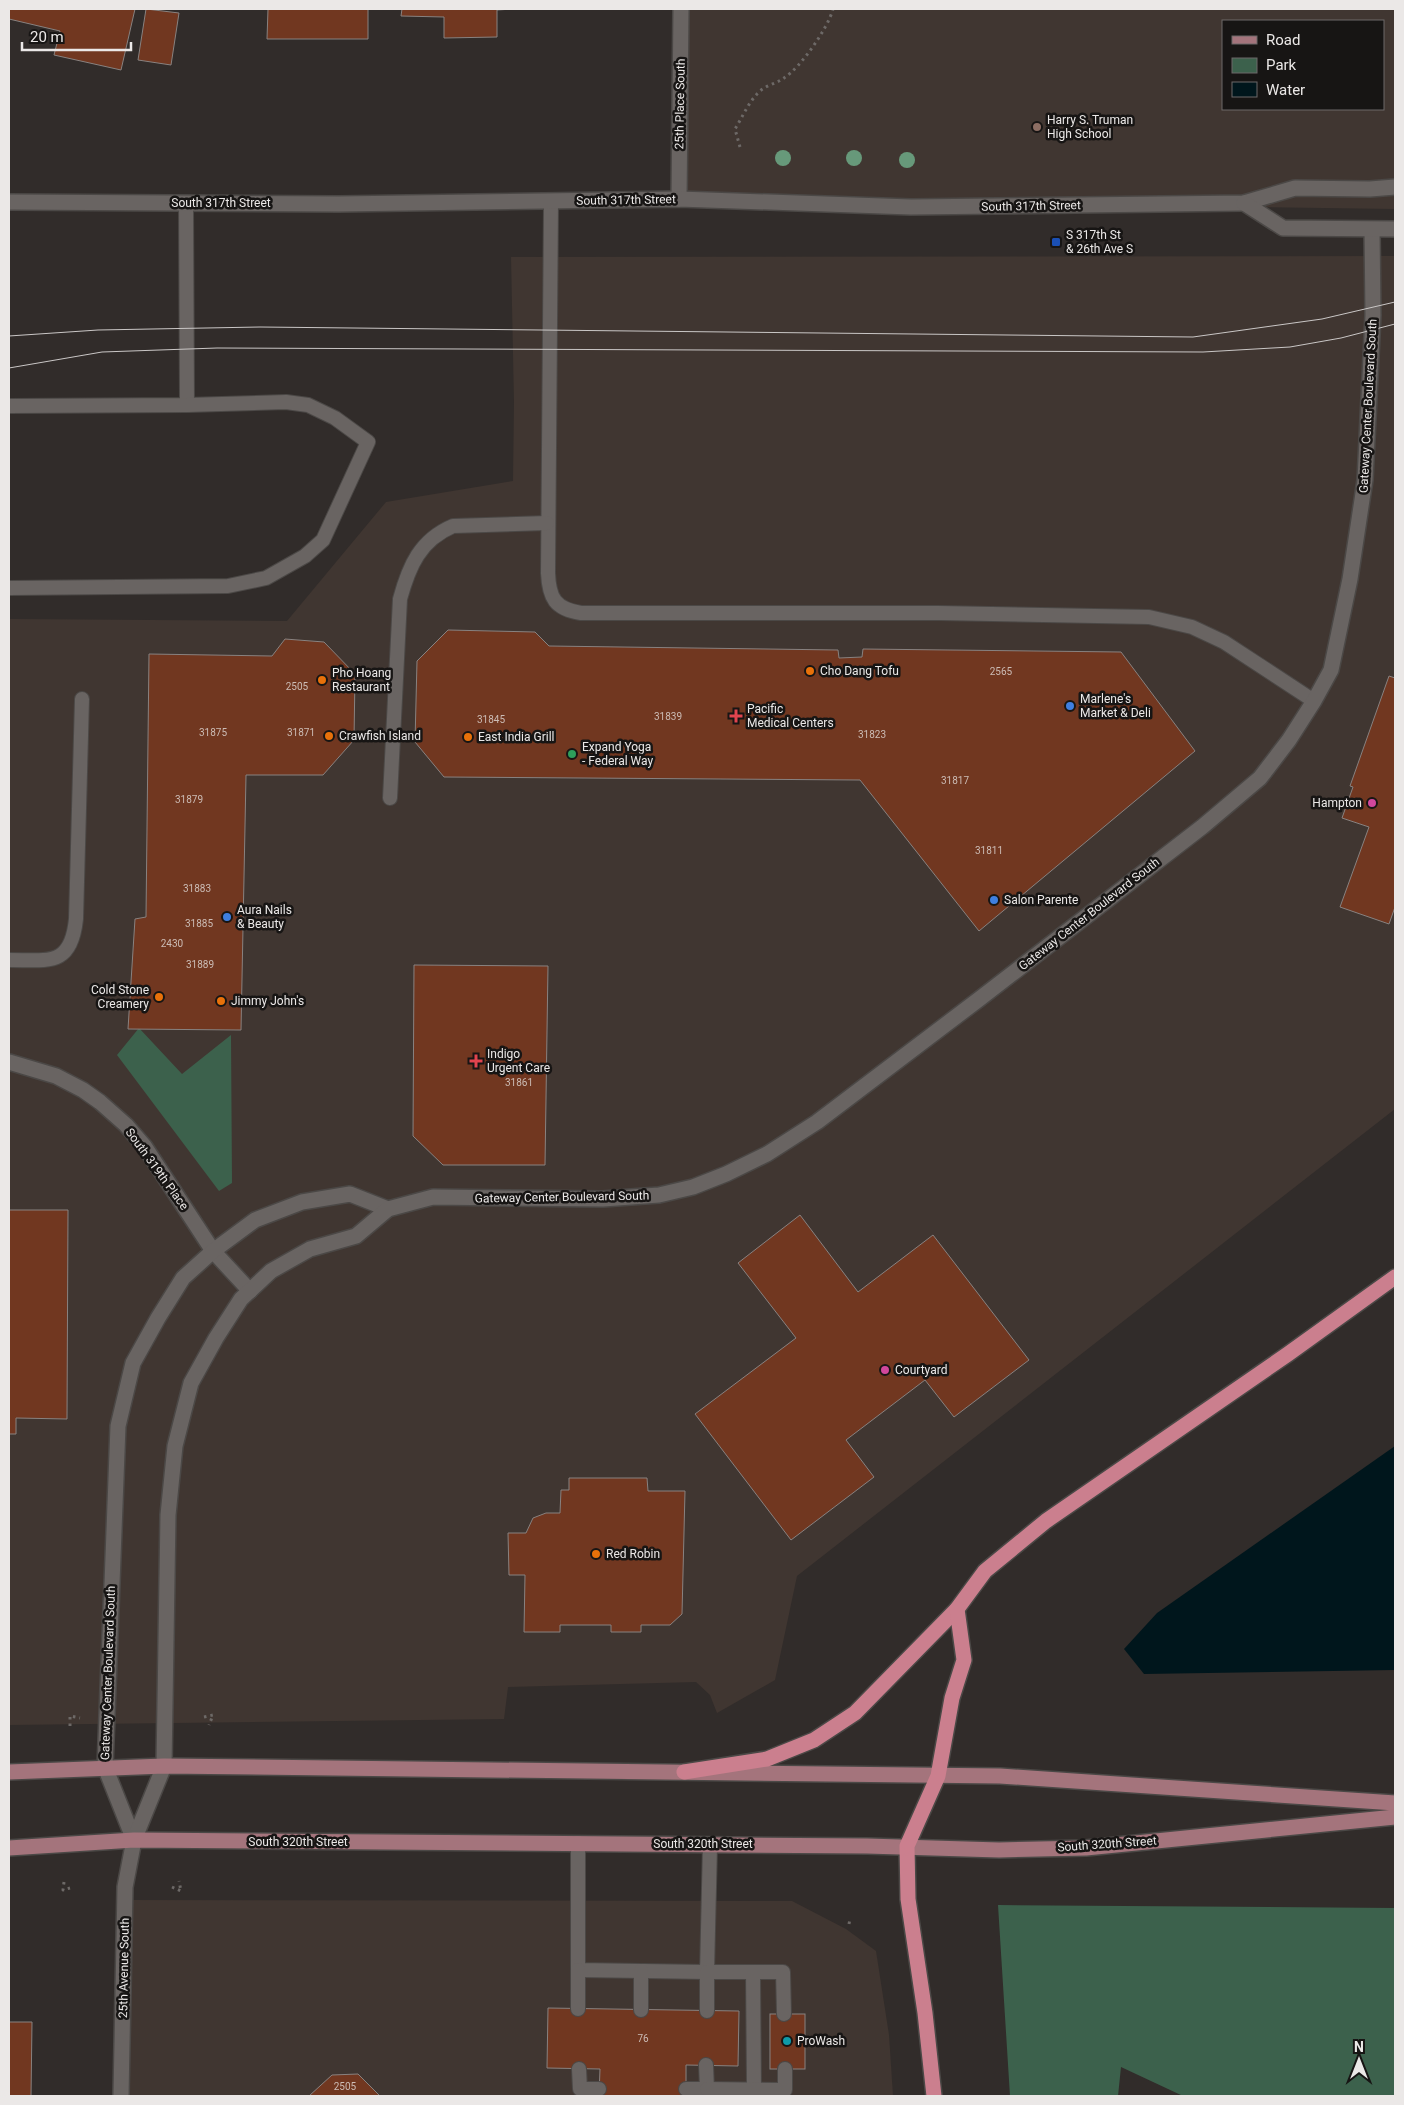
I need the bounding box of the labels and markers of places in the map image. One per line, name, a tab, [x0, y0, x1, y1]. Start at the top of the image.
place label: Harry S. Truman High School	[1047, 113, 1133, 141]
marker: Harry S. Truman High School	[1031, 121, 1043, 133]
place label: S 317th St & 26th Ave S	[1066, 228, 1133, 256]
marker: S 317th St & 26th Ave S	[1050, 236, 1062, 248]
place label: Cho Dang Tofu	[820, 664, 899, 678]
marker: Cho Dang Tofu	[804, 665, 816, 677]
place label: Pho Hoang Restaurant	[332, 666, 391, 694]
marker: Pho Hoang Restaurant	[316, 674, 328, 686]
place label: Marlene's Market & Deli	[1080, 692, 1151, 720]
marker: Marlene's Market & Deli	[1064, 700, 1076, 712]
place label: Pacific Medical Centers	[747, 702, 834, 730]
marker: Pacific Medical Centers	[729, 709, 743, 723]
place label: Crawfish Island	[339, 729, 421, 743]
marker: Crawfish Island	[323, 730, 335, 742]
place label: East India Grill	[478, 730, 555, 744]
marker: East India Grill	[462, 731, 474, 743]
place label: Expand Yoga - Federal Way	[582, 740, 653, 768]
marker: Expand Yoga - Federal Way	[566, 748, 578, 760]
place label: Hampton	[1312, 796, 1362, 810]
marker: Hampton	[1366, 797, 1378, 809]
place label: Salon Parente	[1004, 893, 1078, 907]
marker: Salon Parente	[988, 894, 1000, 906]
place label: Aura Nails & Beauty	[237, 903, 292, 931]
marker: Aura Nails & Beauty	[221, 911, 233, 923]
place label: Cold Stone Creamery	[91, 983, 149, 1011]
marker: Cold Stone Creamery	[153, 991, 165, 1003]
place label: Jimmy John's	[231, 994, 304, 1008]
marker: Jimmy John's	[215, 995, 227, 1007]
place label: Indigo Urgent Care	[487, 1047, 550, 1075]
marker: Indigo Urgent Care	[469, 1054, 483, 1068]
place label: Courtyard	[895, 1363, 947, 1377]
marker: Courtyard	[879, 1364, 891, 1376]
place label: Red Robin	[606, 1547, 660, 1561]
marker: Red Robin	[590, 1548, 602, 1560]
place label: ProWash	[797, 2034, 845, 2048]
marker: ProWash	[781, 2035, 793, 2047]

